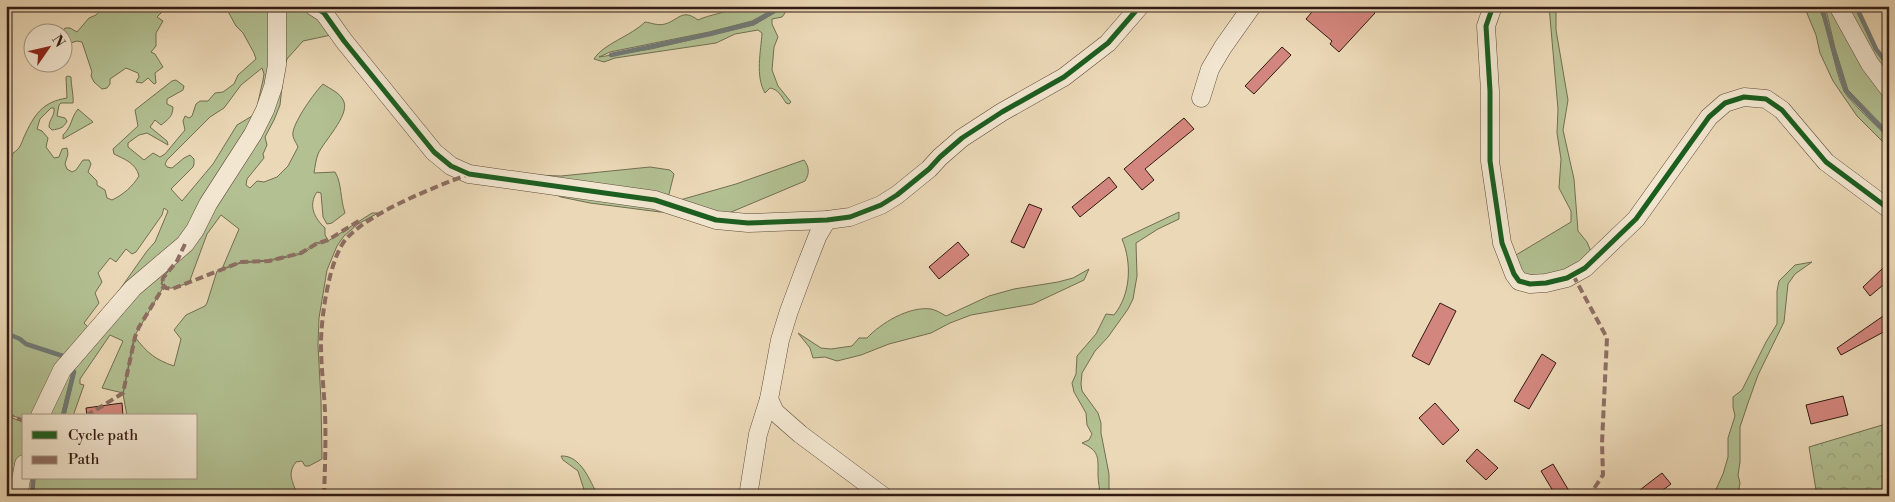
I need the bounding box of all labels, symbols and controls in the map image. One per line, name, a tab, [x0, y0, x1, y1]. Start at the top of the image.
north arrow	[22, 22, 72, 72]
text: N	[47, 32, 69, 51]
legend	[22, 414, 198, 480]
text: Cycle path	[68, 426, 138, 445]
text: Path	[68, 450, 100, 469]

